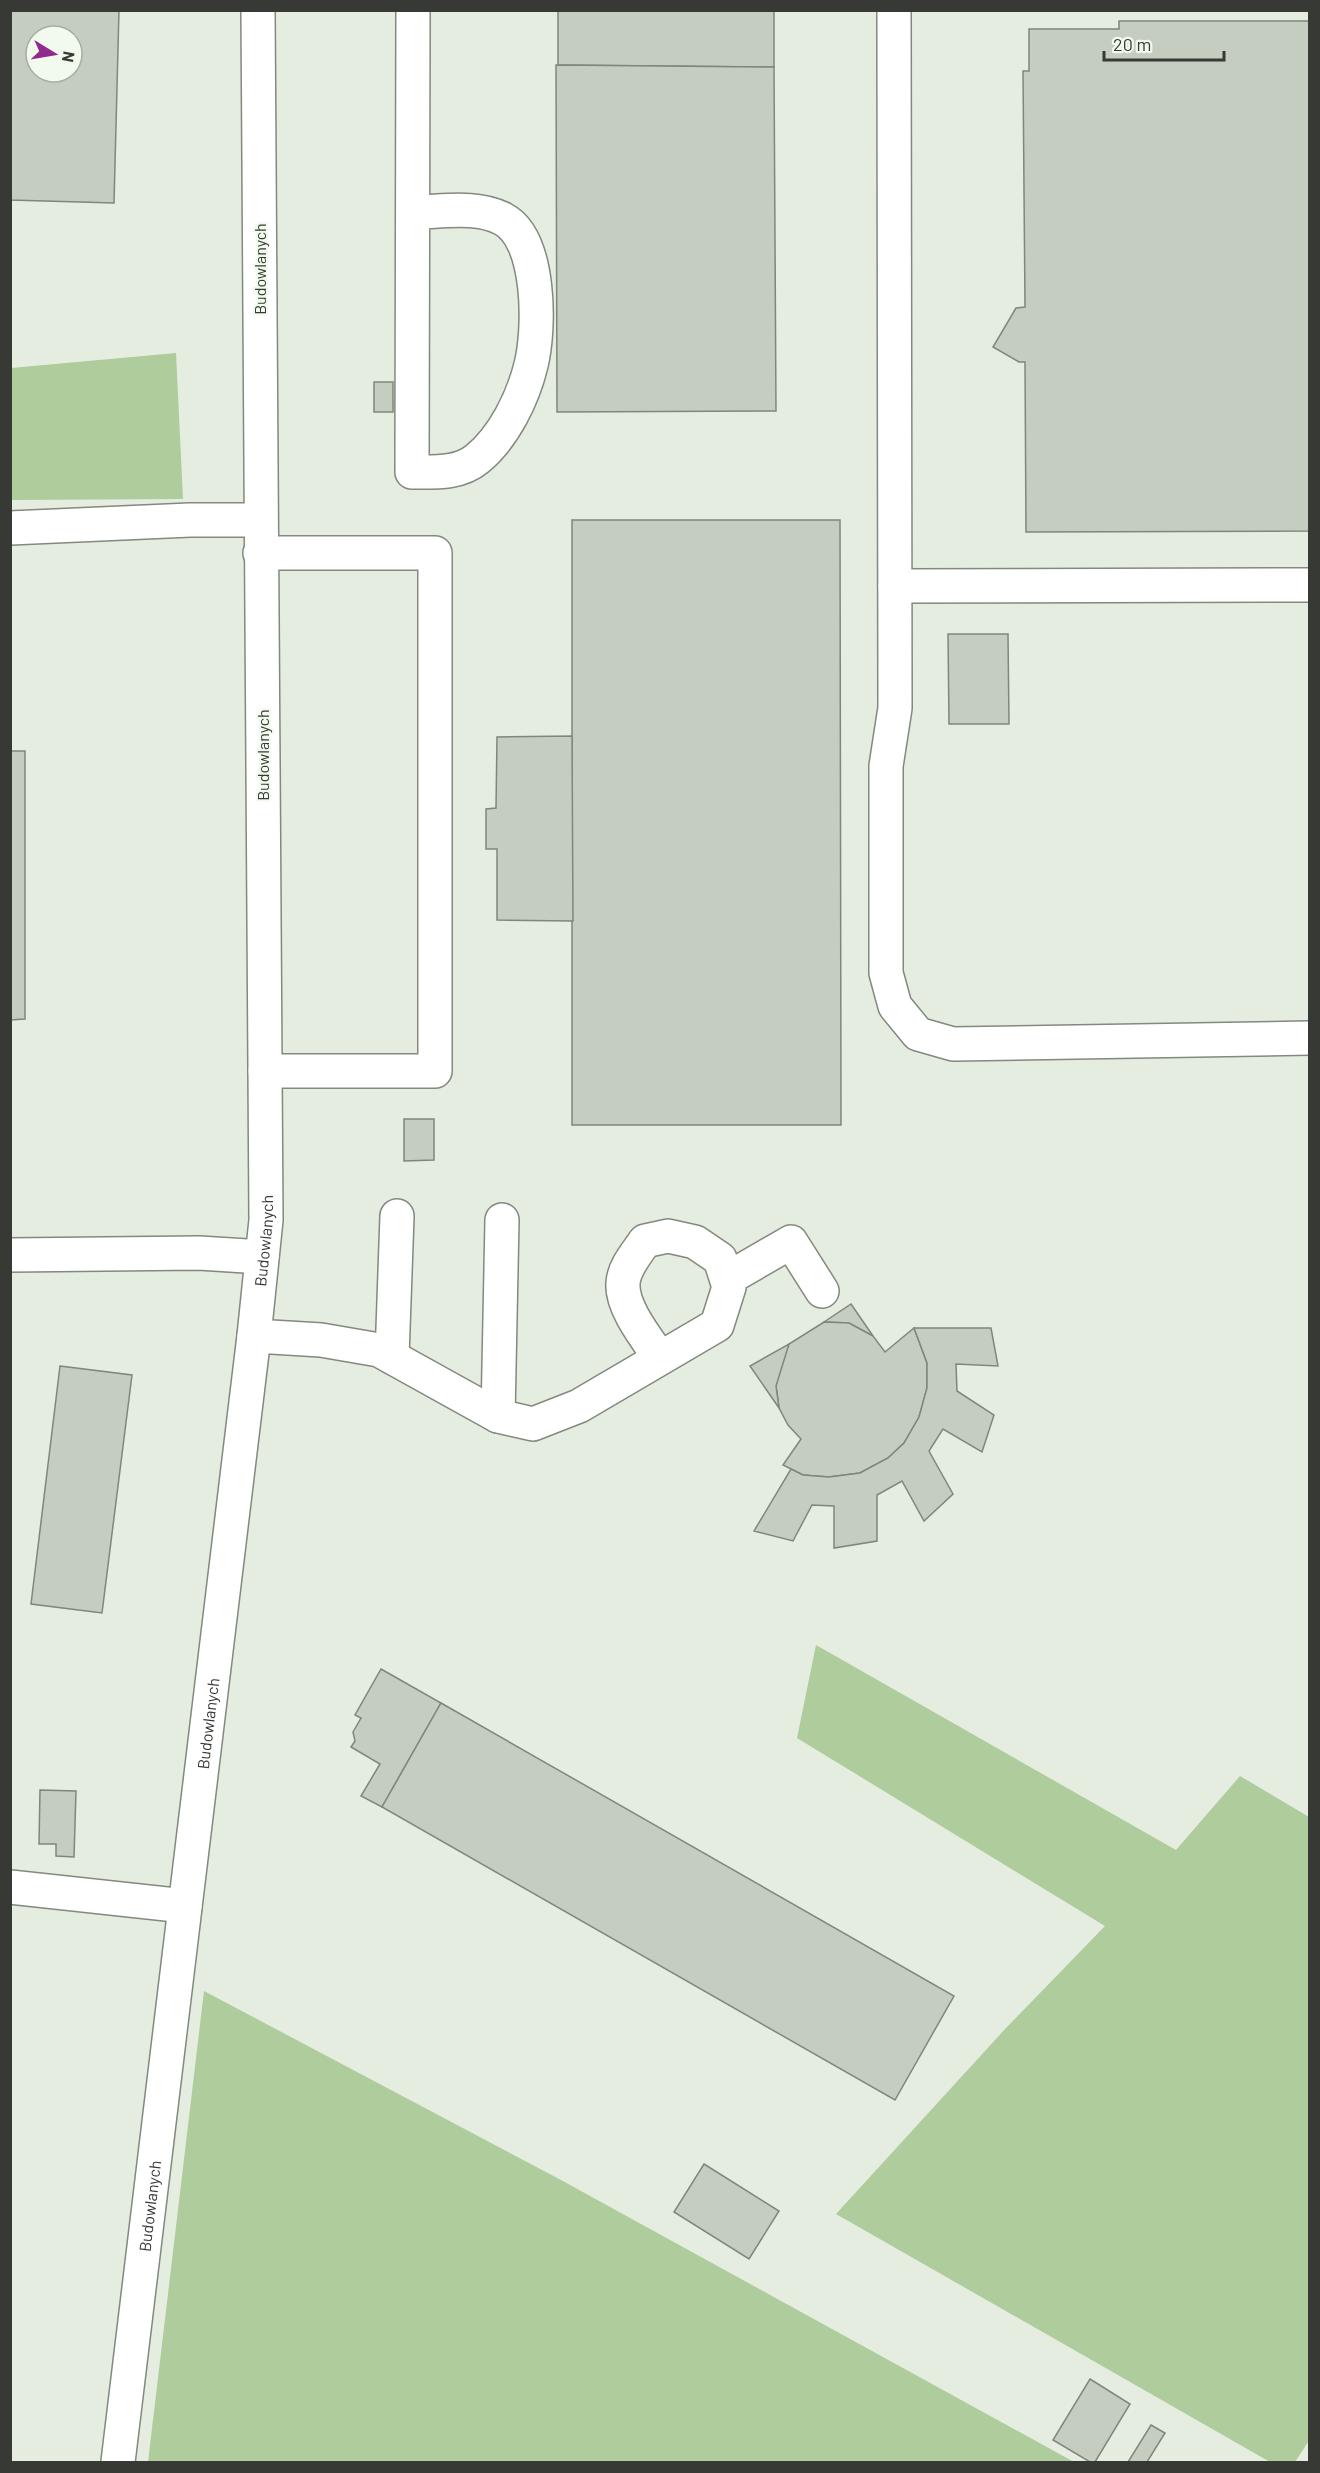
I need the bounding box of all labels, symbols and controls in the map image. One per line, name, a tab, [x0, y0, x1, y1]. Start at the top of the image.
north arrow	[24, 24, 84, 84]
scale bar	[1104, 24, 1224, 62]
text: 20 m	[1113, 33, 1151, 55]
text: N	[59, 50, 80, 64]
street label: Budowlanych	[250, 223, 269, 315]
street label: Budowlanych	[253, 709, 272, 801]
street label: Budowlanych	[250, 1195, 276, 1287]
street label: Budowlanych	[192, 1677, 222, 1770]
street label: Budowlanych	[134, 2159, 164, 2252]

